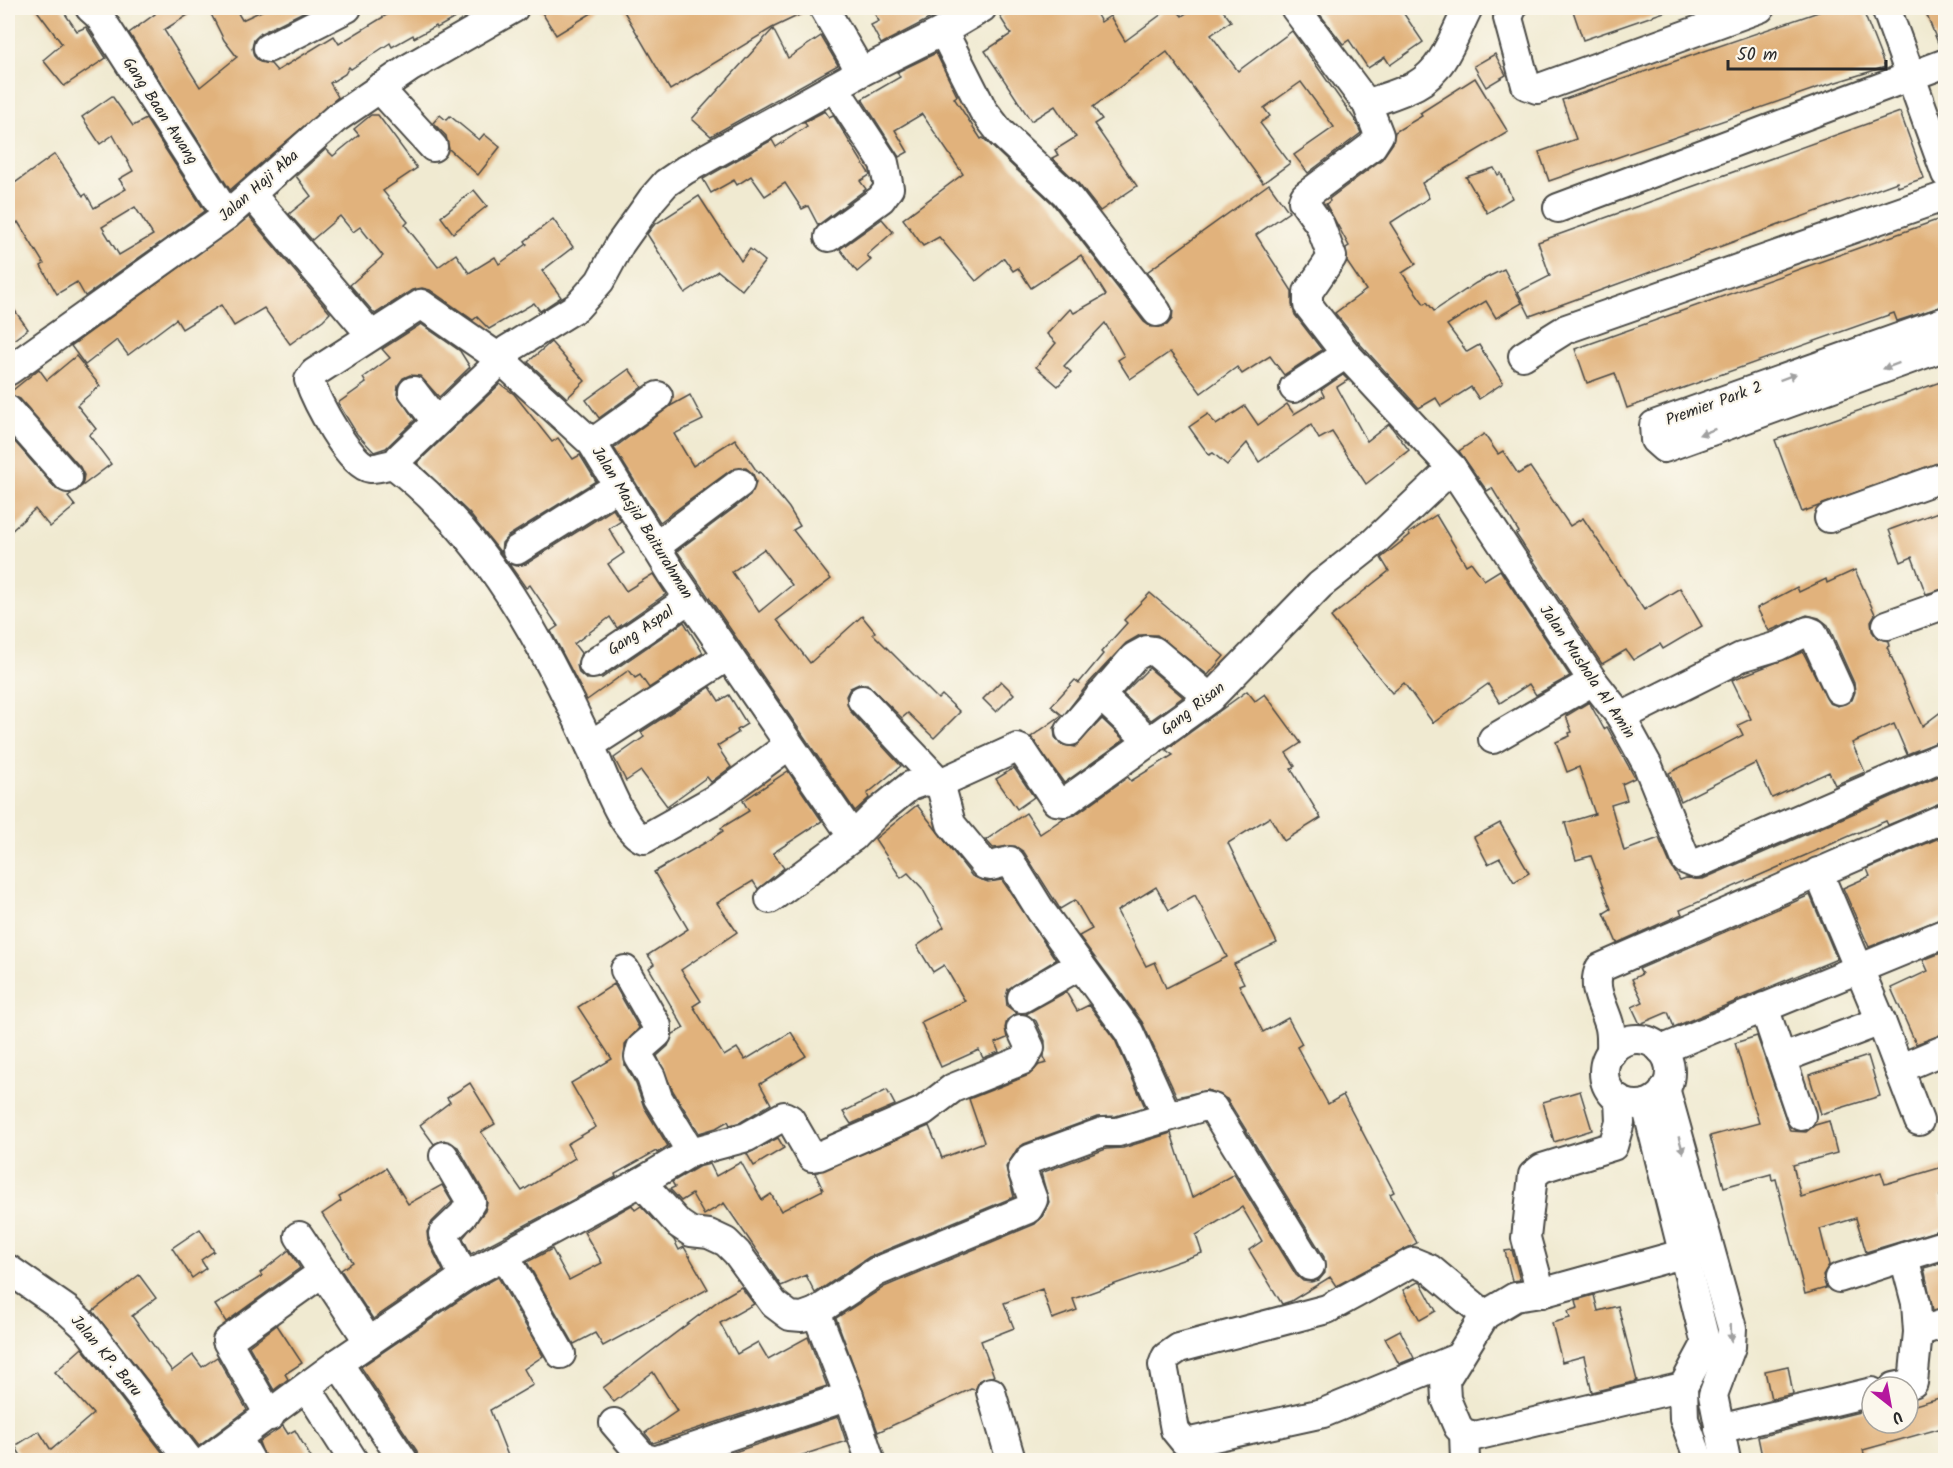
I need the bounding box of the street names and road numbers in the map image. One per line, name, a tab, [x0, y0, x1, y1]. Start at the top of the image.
street label: Gang Baan Awang	[116, 52, 204, 170]
street label: Jalan Haji Aba	[213, 144, 305, 228]
street label: Premier Park 2	[1662, 375, 1766, 433]
street label: Jalan Masjid Baiturahman	[585, 442, 699, 604]
street label: Gang Aspal	[603, 600, 679, 662]
street label: Jalan Mushola Al Amin	[1533, 600, 1641, 744]
street label: Gang Risan	[1155, 676, 1231, 742]
street label: Jalan KP. Baru	[64, 1310, 148, 1403]

